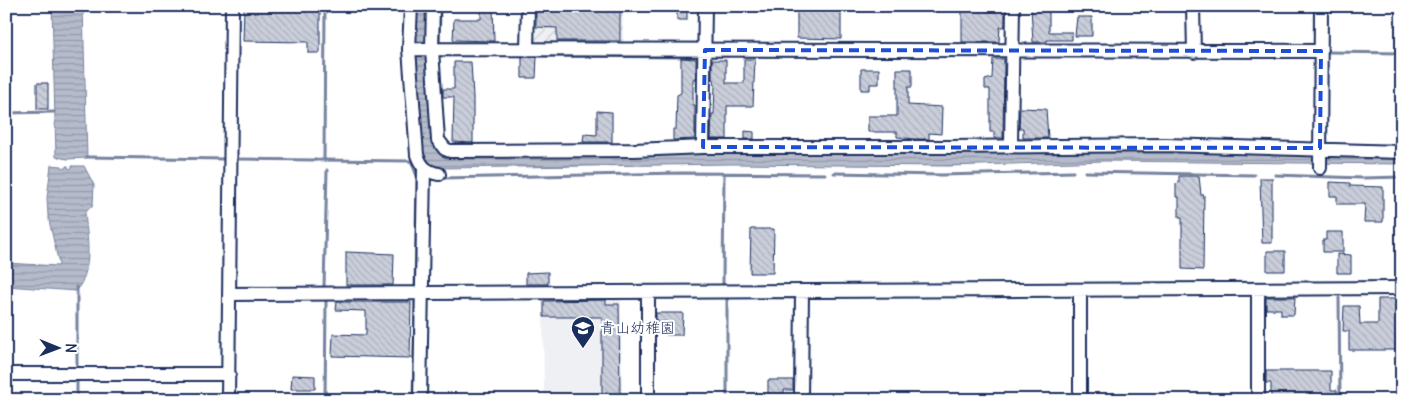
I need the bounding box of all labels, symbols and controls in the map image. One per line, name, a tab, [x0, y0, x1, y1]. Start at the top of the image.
school or university icon: 青山幼稚園	[570, 315, 596, 349]
place label: 青山幼稚園	[600, 318, 675, 337]
north arrow	[32, 324, 82, 374]
text: N	[62, 343, 80, 353]

